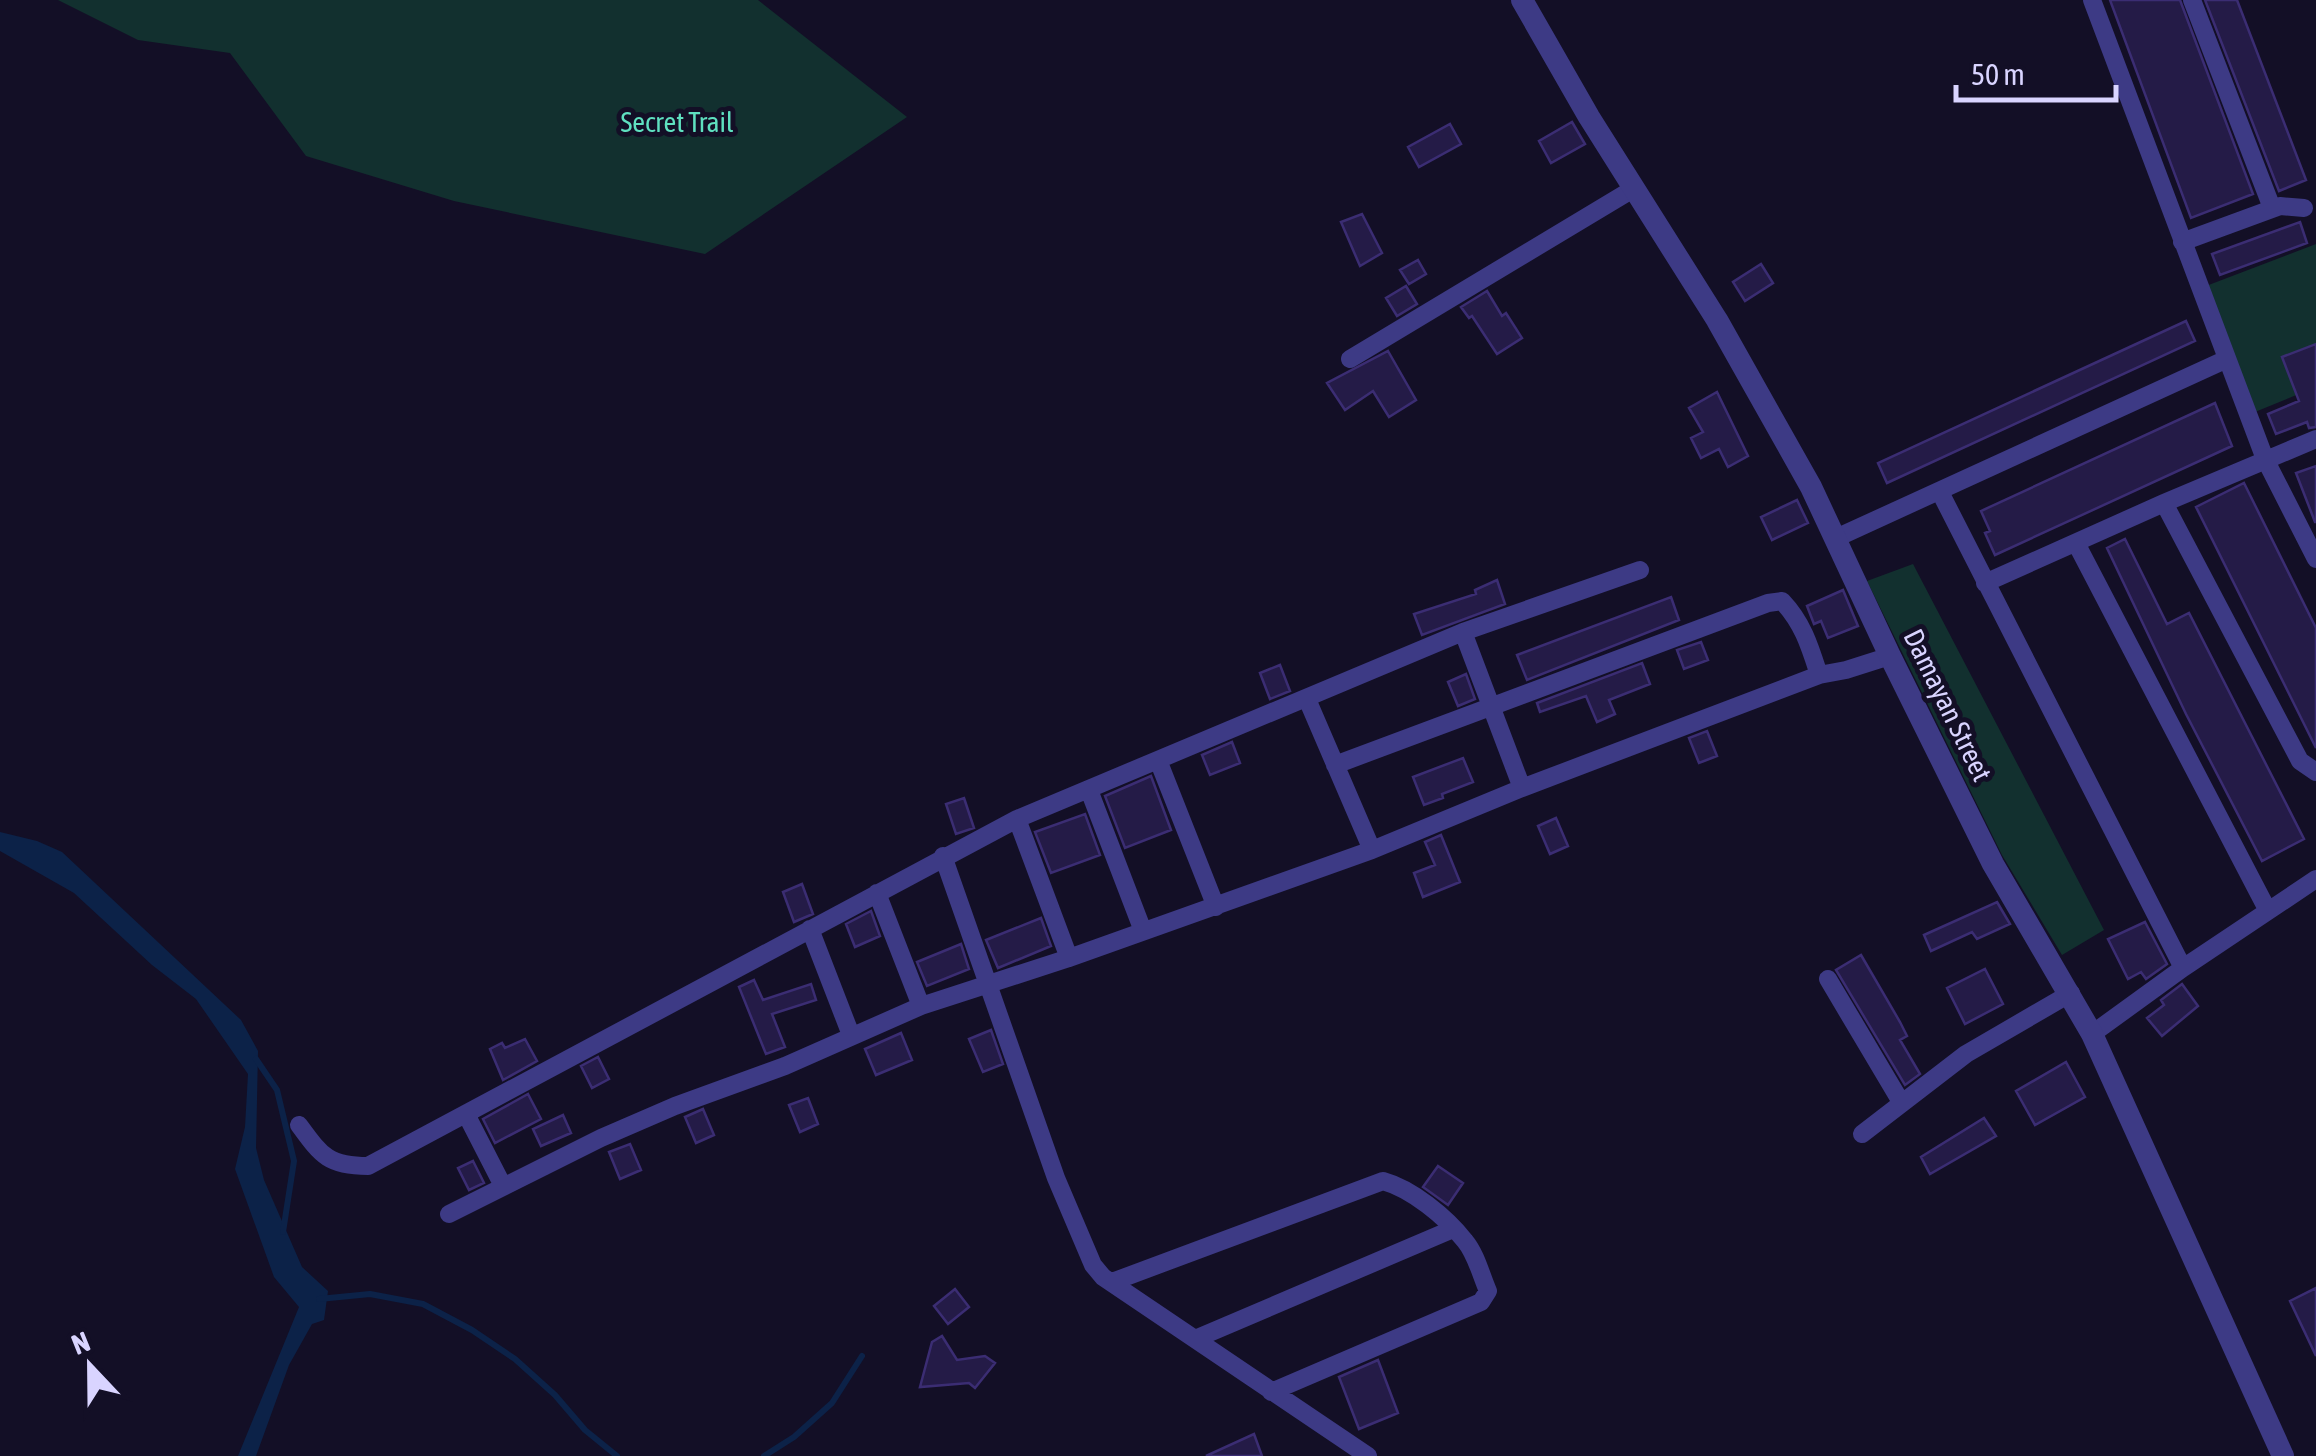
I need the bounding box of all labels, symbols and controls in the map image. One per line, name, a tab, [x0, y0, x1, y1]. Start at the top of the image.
scale bar	[1956, 40, 2116, 102]
text: 50 m	[1971, 57, 2025, 91]
park label: Secret Trail	[621, 106, 734, 138]
street label: Damayan Street	[1897, 624, 1999, 786]
north arrow	[40, 1316, 140, 1416]
text: N	[67, 1325, 94, 1361]

